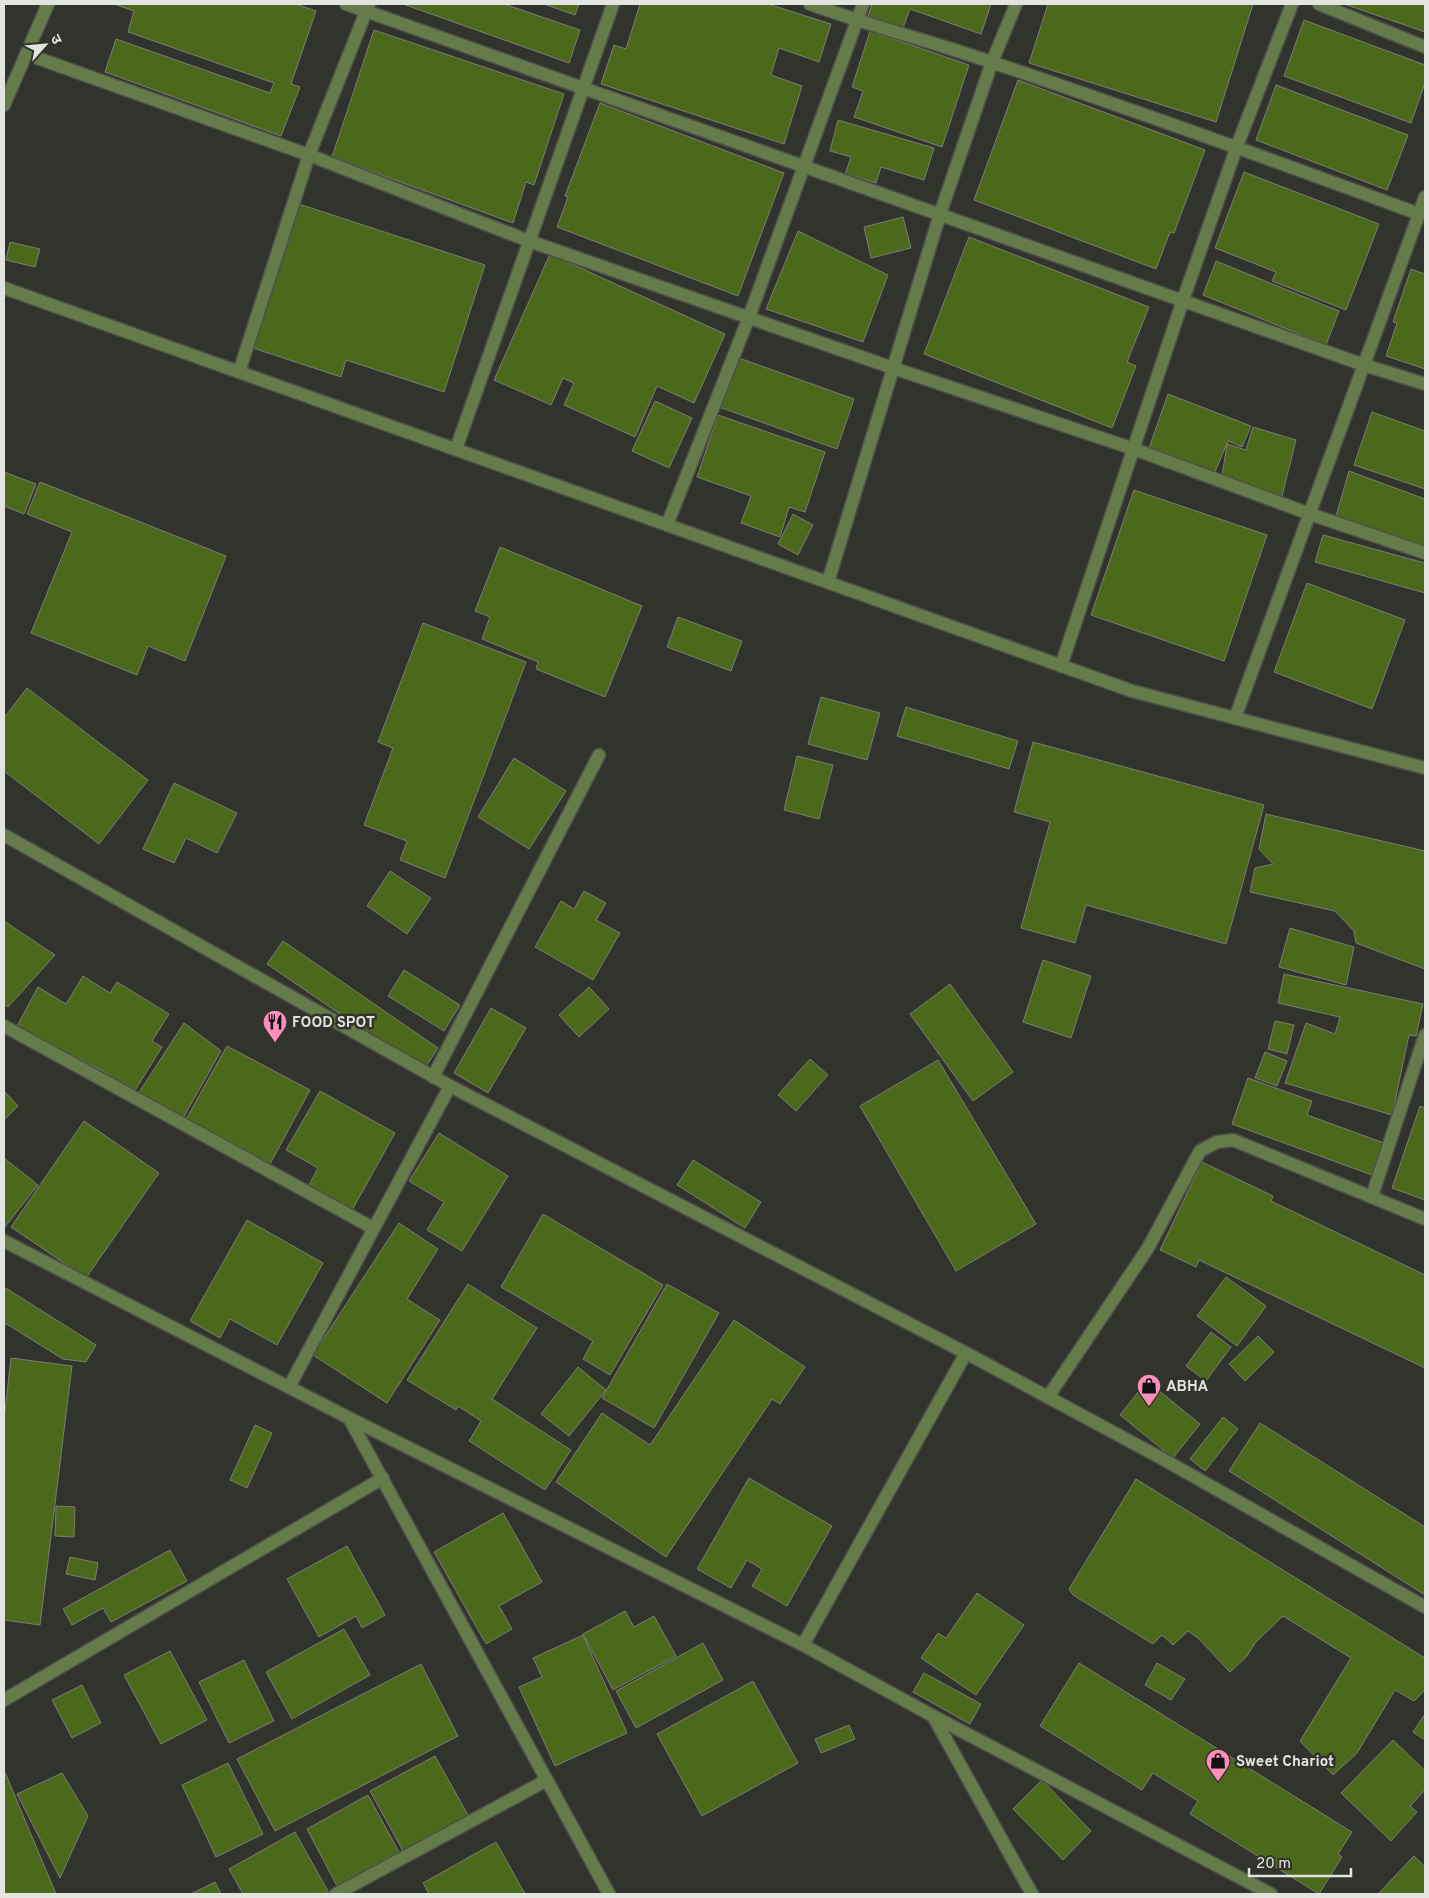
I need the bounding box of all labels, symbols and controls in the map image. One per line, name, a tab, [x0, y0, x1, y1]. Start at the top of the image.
north arrow	[20, 20, 70, 70]
text: उ	[46, 32, 65, 48]
restaurant icon: FOOD SPOT	[262, 1009, 288, 1043]
place label: FOOD SPOT	[292, 1014, 375, 1033]
shop icon: ABHA	[1136, 1373, 1162, 1407]
place label: ABHA	[1166, 1378, 1209, 1397]
shop icon: Sweet Chariot	[1205, 1748, 1231, 1782]
place label: Sweet Chariot	[1236, 1753, 1334, 1772]
scale bar	[1249, 1846, 1352, 1878]
text: 20 m	[1256, 1855, 1291, 1874]

